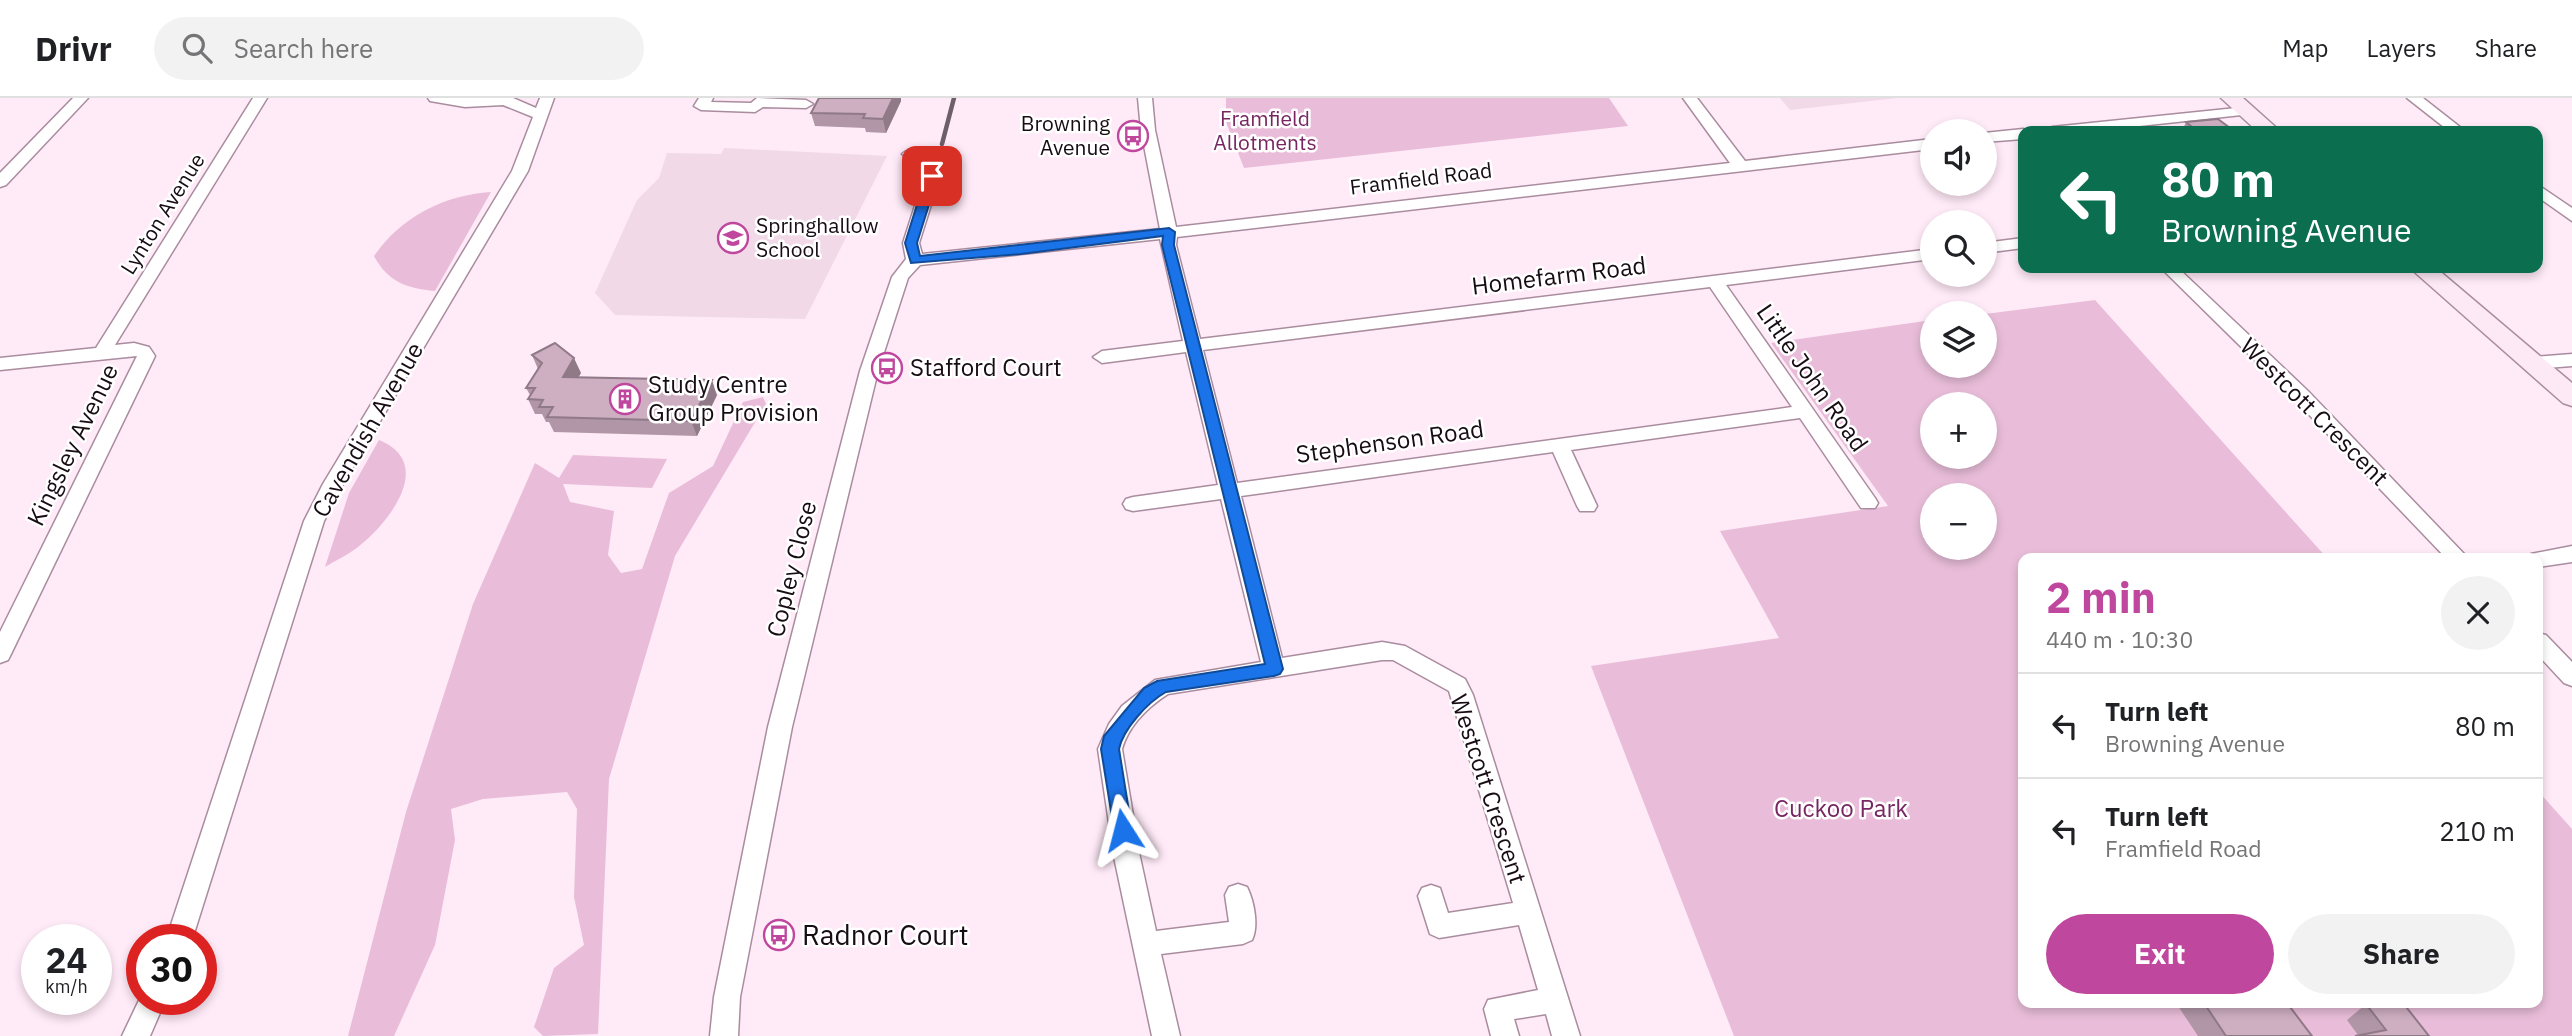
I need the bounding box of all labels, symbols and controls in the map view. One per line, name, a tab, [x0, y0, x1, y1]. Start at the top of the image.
search box	[154, 17, 644, 80]
text: Drivr	[35, 27, 112, 70]
icon: search	[178, 29, 216, 67]
text: Search here	[234, 31, 373, 65]
text: Map	[2282, 32, 2329, 64]
text: Layers	[2367, 32, 2437, 64]
text: Share	[2475, 32, 2537, 64]
park label: Framfield Allotments	[1213, 104, 1317, 156]
place label: Browning Avenue	[1021, 109, 1110, 161]
bus stop icon: Browning Avenue	[1116, 119, 1150, 153]
map controls	[1920, 119, 1997, 560]
button: sound	[1920, 119, 1997, 196]
pin	[902, 146, 962, 206]
street label: Lynton Avenue	[114, 147, 211, 279]
text: 80 m	[2161, 147, 2275, 210]
icon: left	[2046, 154, 2137, 245]
street label: Framfield Road	[1348, 155, 1494, 201]
icon: arrive	[913, 157, 951, 195]
text: Browning Avenue	[2161, 209, 2411, 251]
button: search	[1920, 210, 1997, 287]
place label: Springhallow School	[756, 211, 879, 263]
school or university icon: Springhallow School	[716, 221, 750, 255]
street label: Homefarm Road	[1470, 248, 1648, 302]
street label: Little John Road	[1750, 297, 1876, 458]
button: layers	[1920, 301, 1997, 378]
street label: Westcott Crescent	[2234, 330, 2396, 492]
street label: Cavendish Avenue	[304, 336, 430, 523]
bus stop icon: Stafford Court	[870, 351, 904, 385]
place label: Stafford Court	[910, 351, 1062, 383]
street label: Kingsley Avenue	[19, 358, 125, 531]
place label: Study Centre Group Provision	[648, 368, 819, 428]
building icon: Study Centre Group Provision	[608, 382, 642, 416]
button: +	[1920, 392, 1997, 469]
street label: Stephenson Road	[1294, 412, 1486, 470]
button: −	[1920, 483, 1997, 560]
street label: Copley Close	[759, 497, 823, 640]
text: 2 min	[2046, 570, 2156, 625]
button: close	[2441, 576, 2515, 650]
text: 440 m · 10:30	[2046, 624, 2193, 654]
street label: Westcott Crescent	[1443, 690, 1535, 887]
text: Turn left	[2105, 694, 2208, 728]
icon: left	[2046, 707, 2084, 745]
text: 80 m	[2455, 709, 2515, 743]
text: Browning Avenue	[2105, 728, 2285, 758]
park label: Cuckoo Park	[1774, 792, 1908, 824]
position arrow	[1086, 793, 1160, 867]
text: Turn left	[2105, 799, 2208, 833]
icon: left	[2046, 812, 2084, 850]
text: 210 m	[2439, 814, 2515, 848]
text: Framfield Road	[2105, 833, 2262, 863]
button: Exit	[2046, 914, 2274, 994]
button: Share	[2288, 914, 2515, 994]
place label: Radnor Court	[802, 916, 969, 953]
bus stop icon: Radnor Court	[762, 918, 796, 952]
speed limit sign: 30	[126, 924, 217, 1015]
text: 24	[45, 937, 88, 983]
text: km/h	[45, 975, 88, 998]

